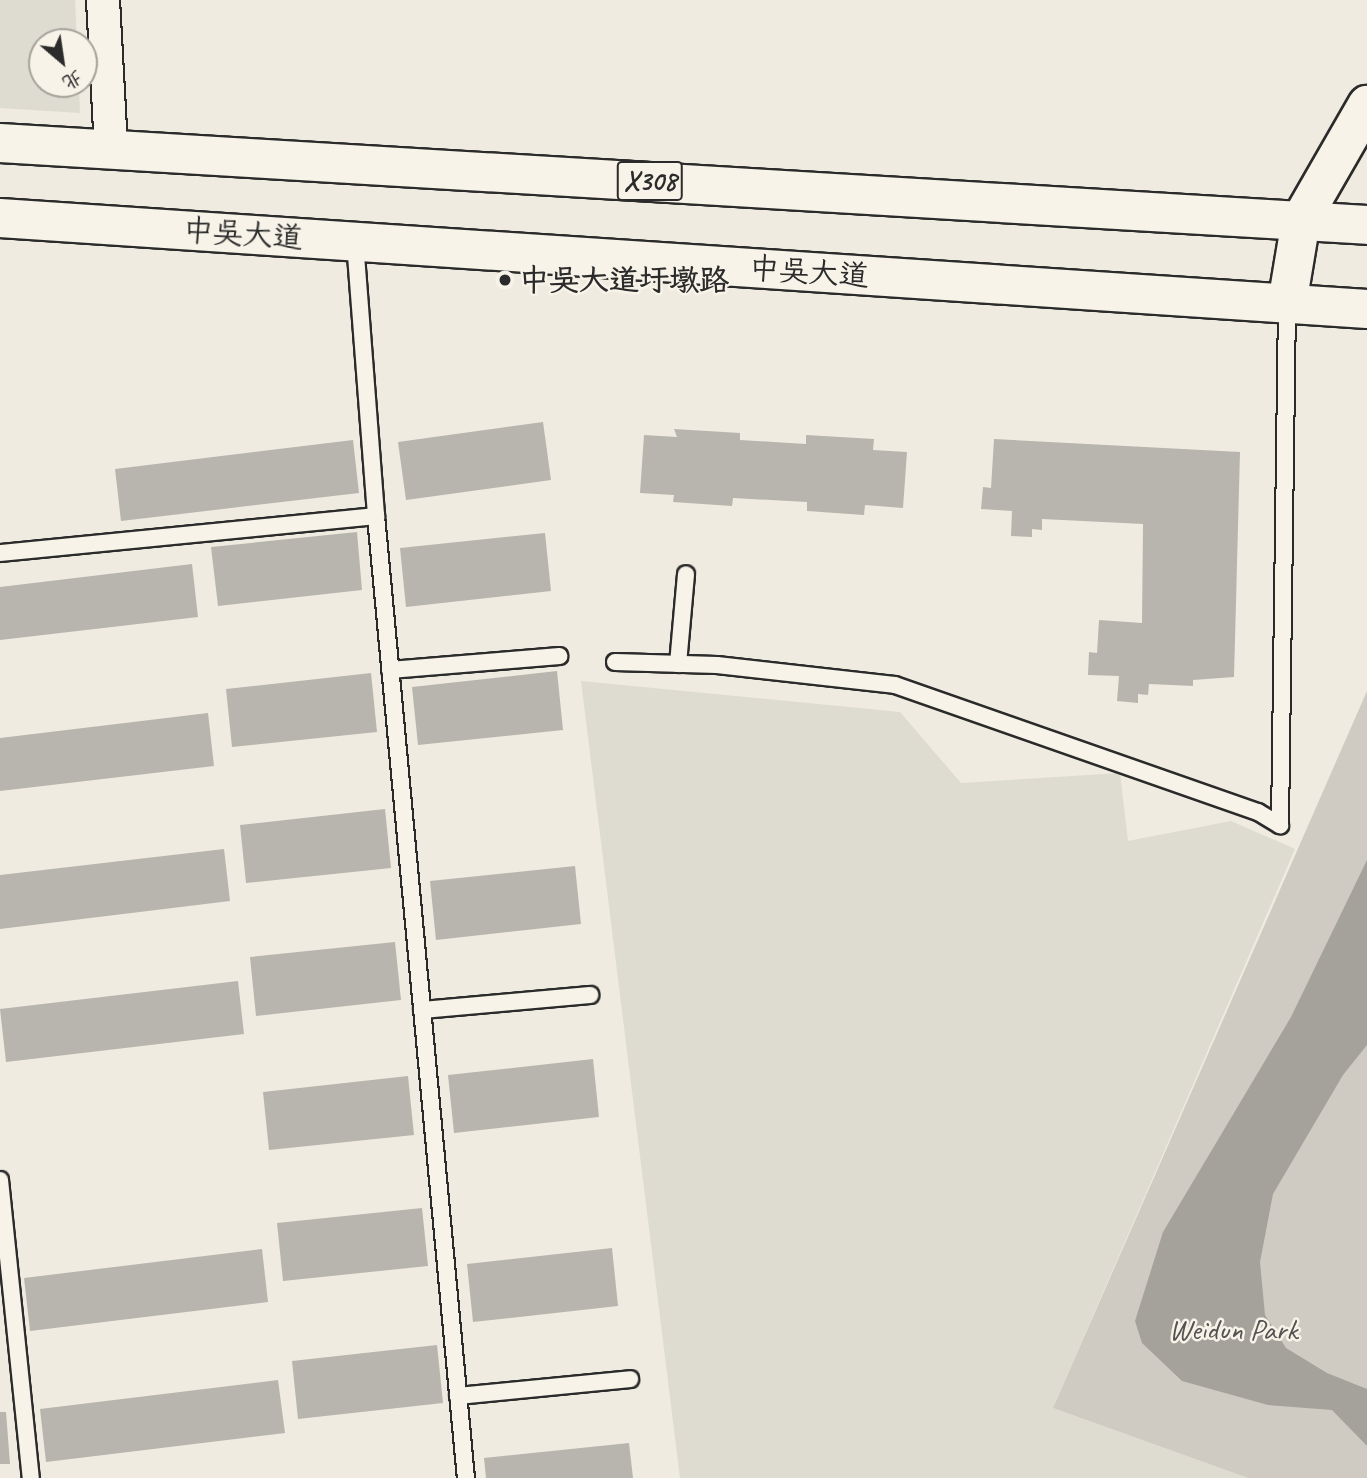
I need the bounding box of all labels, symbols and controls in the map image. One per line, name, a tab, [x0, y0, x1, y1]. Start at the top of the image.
north arrow	[28, 28, 98, 98]
text: 北	[58, 65, 86, 95]
road number: X308	[617, 156, 683, 206]
street label: 中吴大道	[182, 212, 304, 256]
street label: 中吴大道	[748, 250, 870, 294]
place label: 中吴大道圩墩路	[519, 262, 729, 298]
marker: 中吴大道圩墩路	[497, 272, 513, 288]
park label: Weidun Park	[1169, 1311, 1297, 1347]

